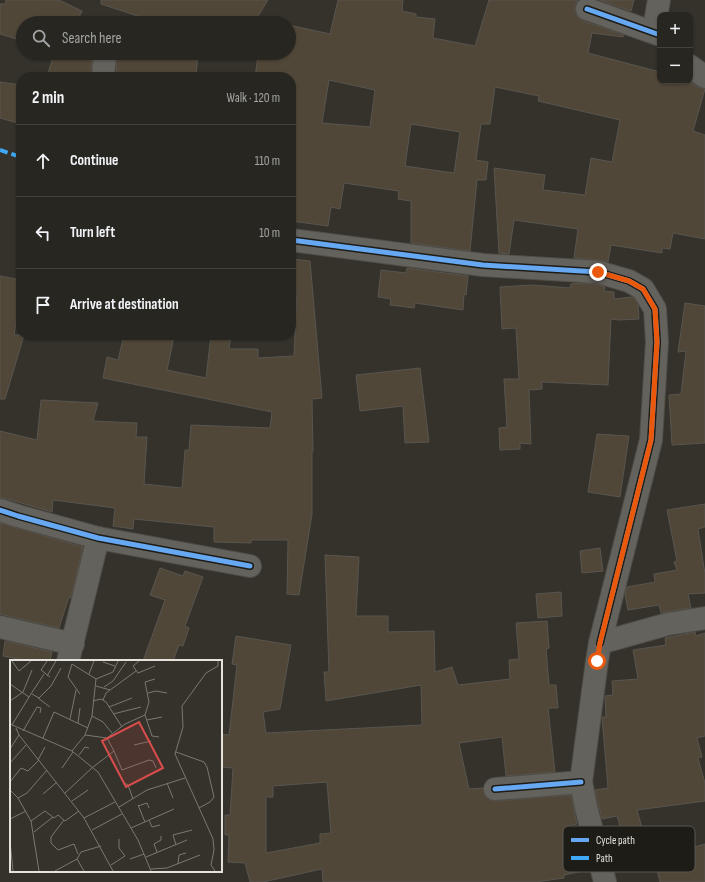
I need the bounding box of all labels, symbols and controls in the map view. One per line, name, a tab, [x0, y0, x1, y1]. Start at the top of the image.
map controls	[657, 12, 693, 84]
button: +	[657, 12, 693, 48]
search box	[16, 16, 296, 60]
icon: search	[30, 27, 52, 49]
text: Search here	[62, 29, 122, 48]
button: −	[657, 48, 693, 84]
text: 2 min	[32, 88, 64, 108]
text: Walk · 120 m	[227, 90, 280, 106]
icon: ahead	[32, 150, 54, 172]
text: Continue	[70, 151, 119, 170]
text: 110 m	[255, 153, 280, 169]
icon: left	[32, 222, 54, 244]
text: Turn left	[70, 223, 115, 242]
text: 10 m	[259, 225, 280, 241]
route end	[589, 263, 607, 281]
icon: arrive	[32, 294, 54, 316]
text: Arrive at destination	[70, 295, 179, 314]
route start	[588, 652, 606, 670]
inset map	[10, 660, 222, 872]
legend	[563, 826, 695, 872]
text: Cycle path	[596, 834, 635, 847]
text: Path	[596, 852, 613, 865]

